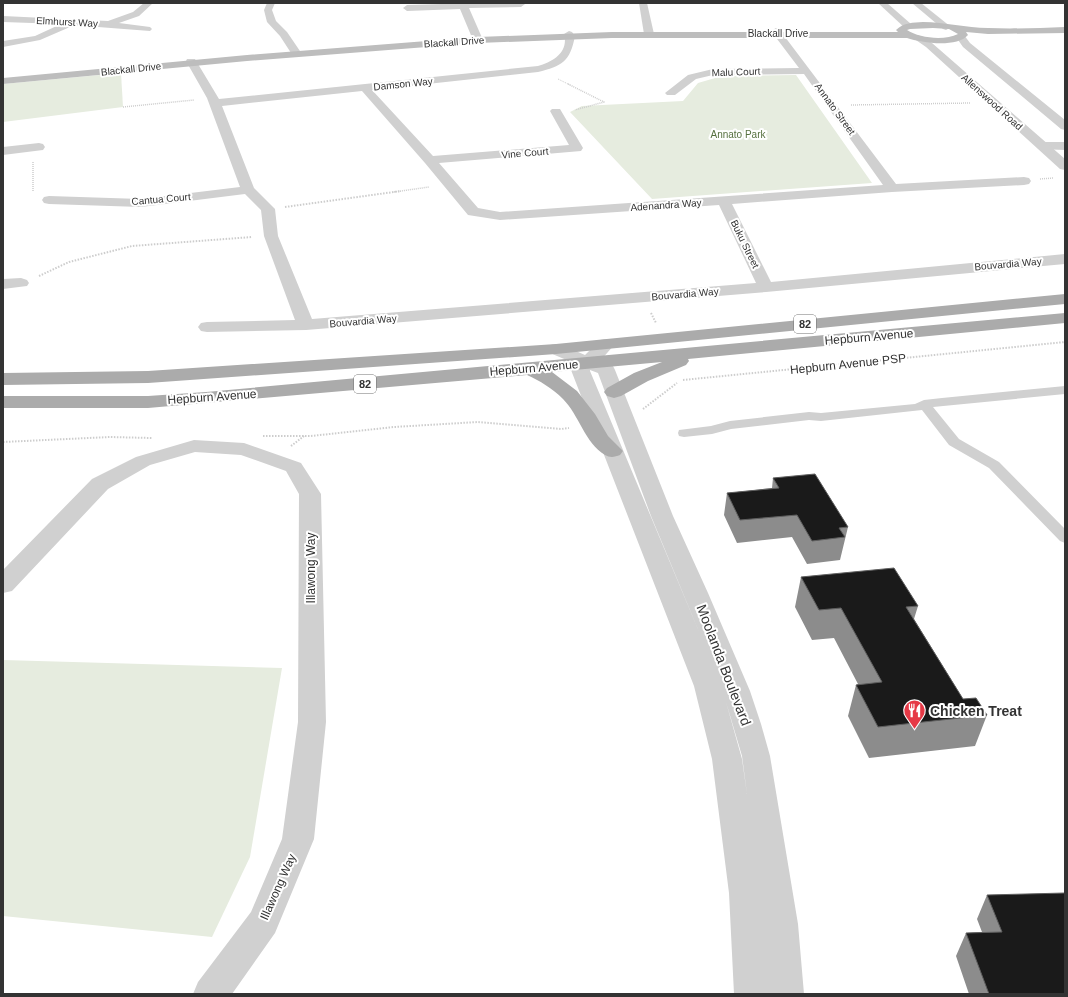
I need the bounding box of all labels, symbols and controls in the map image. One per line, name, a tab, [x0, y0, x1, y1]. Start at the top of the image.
street label: Elmhurst Way	[36, 15, 98, 29]
street label: Blackall Drive	[748, 28, 809, 39]
street label: Blackall Drive	[423, 34, 485, 50]
street label: Blackall Drive	[100, 60, 162, 78]
street label: Malu Court	[711, 66, 761, 78]
street label: Allenswood Road	[959, 72, 1025, 132]
street label: Damson Way	[373, 75, 433, 93]
street label: Annato Street	[813, 81, 858, 137]
park label: Annato Park	[710, 129, 767, 140]
street label: Vine Court	[501, 145, 549, 161]
street label: Cantua Court	[131, 191, 191, 207]
street label: Adenandra Way	[630, 197, 702, 213]
street label: Buku Street	[729, 218, 761, 270]
street label: Bouvardia Way	[974, 256, 1042, 272]
street label: Bouvardia Way	[651, 286, 719, 302]
street label: Bouvardia Way	[329, 313, 397, 329]
road number: 82	[794, 315, 816, 333]
street label: Hepburn Avenue	[824, 326, 914, 348]
street label: Hepburn Avenue PSP	[789, 351, 907, 377]
street label: Hepburn Avenue	[489, 357, 579, 379]
road number: 82	[354, 375, 376, 393]
street label: Hepburn Avenue	[167, 387, 257, 407]
street label: Illawong Way	[304, 533, 318, 603]
street label: Moolanda Boulevard	[694, 602, 754, 728]
restaurant icon: Chicken Treat	[901, 698, 927, 731]
place label: Chicken Treat	[930, 703, 1022, 719]
street label: Illawong Way	[257, 852, 299, 922]

